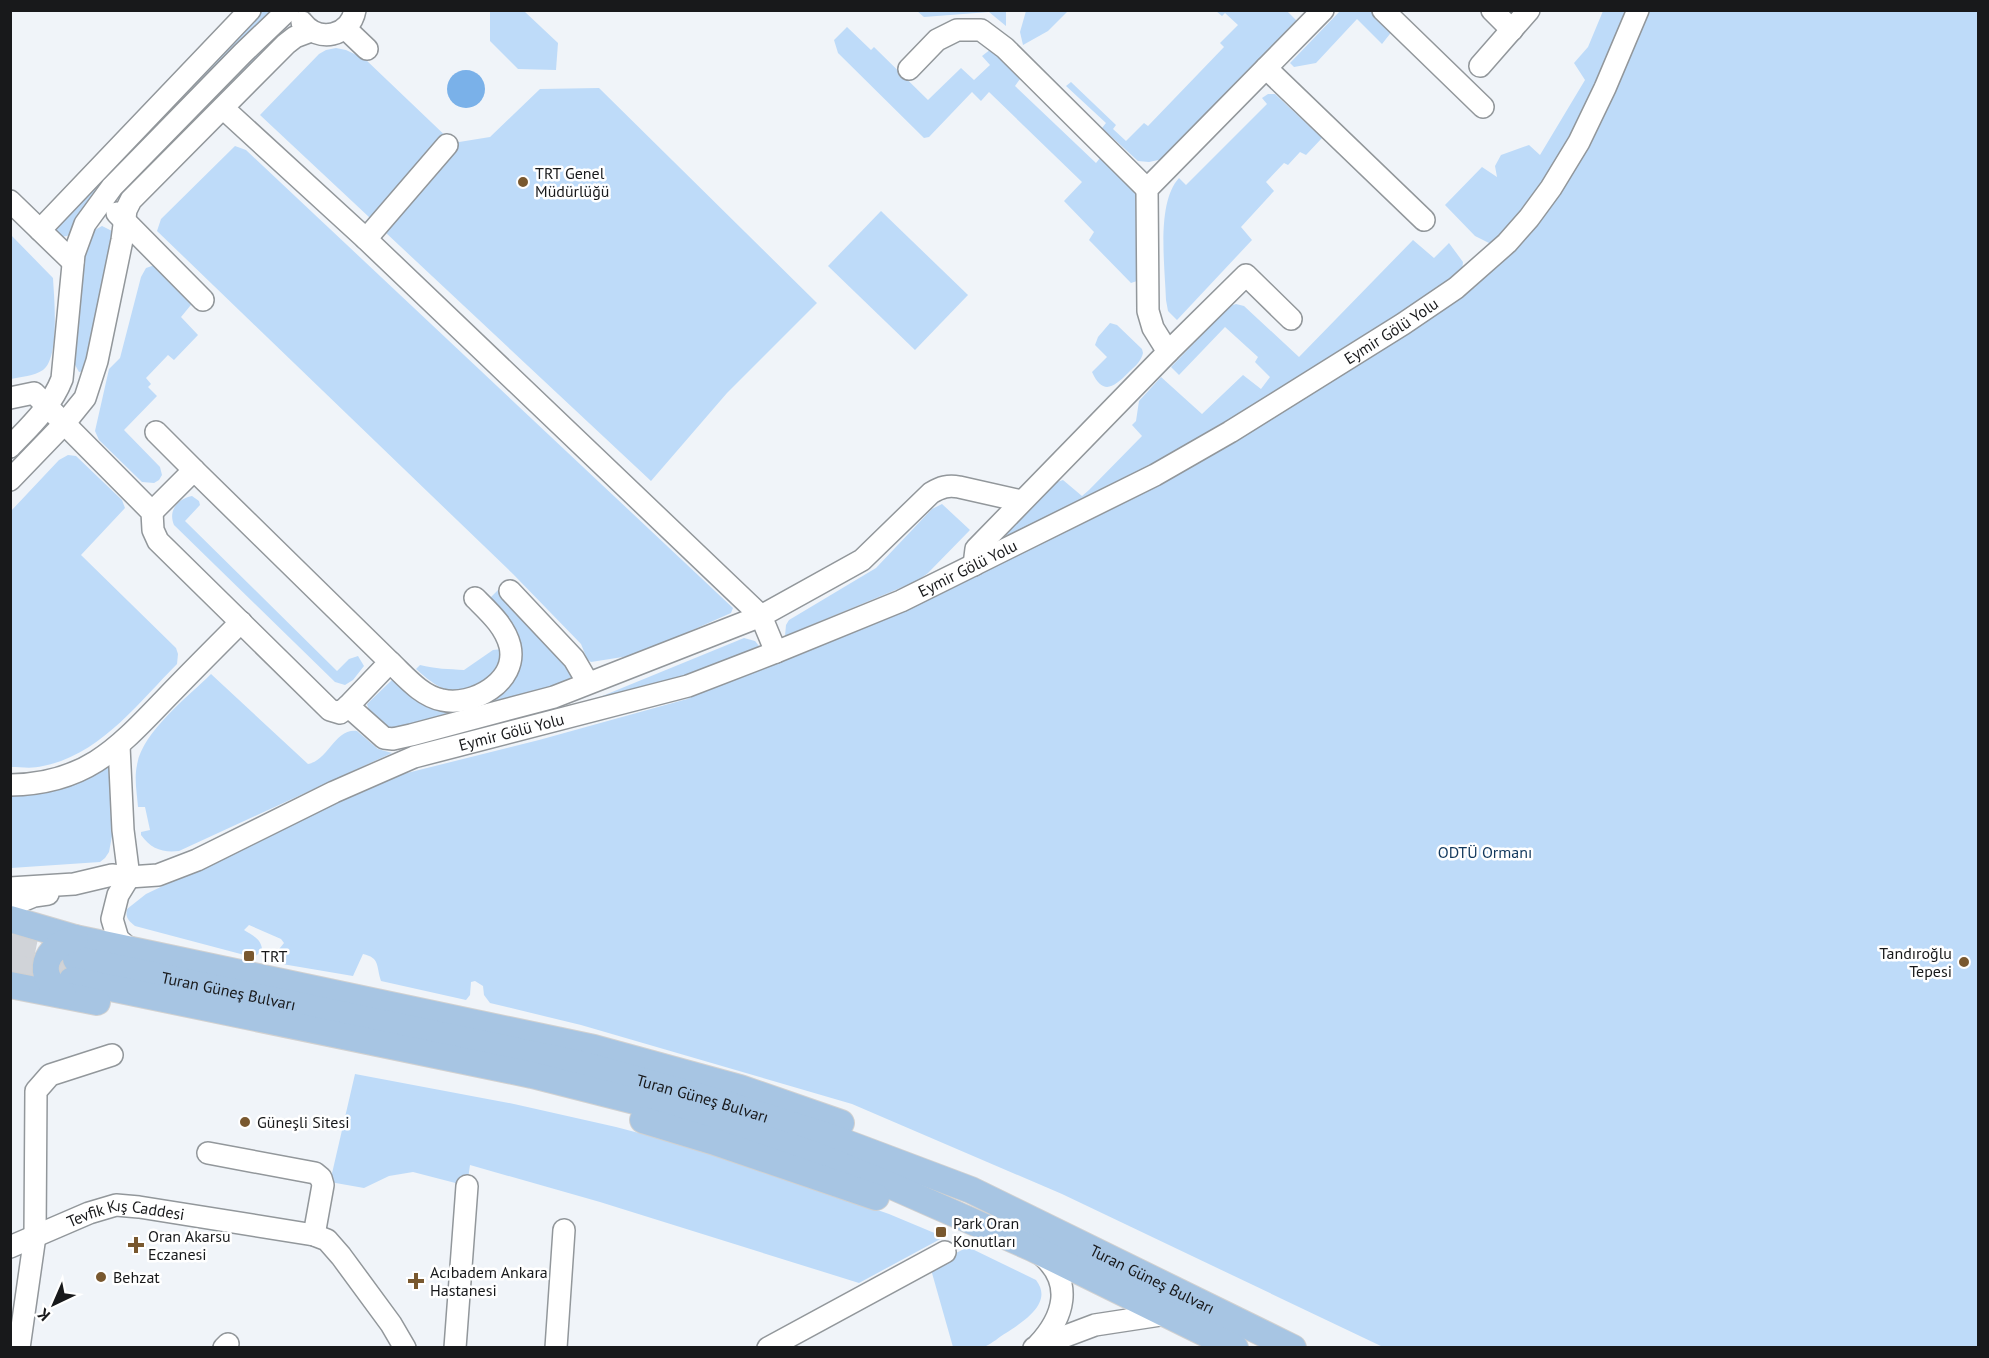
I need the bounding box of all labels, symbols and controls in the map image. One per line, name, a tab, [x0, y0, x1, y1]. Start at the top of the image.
place label: TRT Genel Müdürlüğü	[535, 163, 609, 201]
marker: TRT Genel Müdürlüğü	[516, 175, 530, 189]
street label: Eymir Gölü Yolu	[1340, 293, 1442, 368]
street label: Eymir Gölü Yolu	[915, 535, 1020, 601]
street label: Eymir Gölü Yolu	[457, 709, 566, 755]
park label: ODTÜ Ormanı	[1438, 842, 1532, 862]
place label: Tandıroğlu Tepesi	[1879, 943, 1952, 981]
place label: TRT	[261, 946, 287, 966]
marker: TRT	[242, 949, 256, 963]
marker: Tandıroğlu Tepesi	[1957, 955, 1971, 969]
street label: Turan Güneş Bulvarı	[160, 967, 298, 1015]
street label: Turan Güneş Bulvarı	[634, 1070, 771, 1127]
place label: Güneşli Sitesi	[257, 1112, 349, 1132]
marker: Güneşli Sitesi	[238, 1115, 252, 1129]
street label: Tevfik Kış Caddesi	[64, 1195, 186, 1231]
place label: Park Oran Konutları	[953, 1213, 1019, 1251]
marker: Park Oran Konutları	[934, 1225, 948, 1239]
place label: Oran Akarsu Eczanesi	[148, 1226, 231, 1264]
marker: Oran Akarsu Eczanesi	[129, 1238, 143, 1252]
street label: Turan Güneş Bulvarı	[1087, 1240, 1218, 1318]
place label: Acıbadem Ankara Hastanesi	[430, 1262, 548, 1300]
place label: Behzat	[113, 1267, 160, 1287]
marker: Behzat	[94, 1270, 108, 1284]
marker: Acıbadem Ankara Hastanesi	[407, 1272, 425, 1290]
north arrow	[24, 1274, 84, 1334]
text: K	[33, 1304, 54, 1325]

